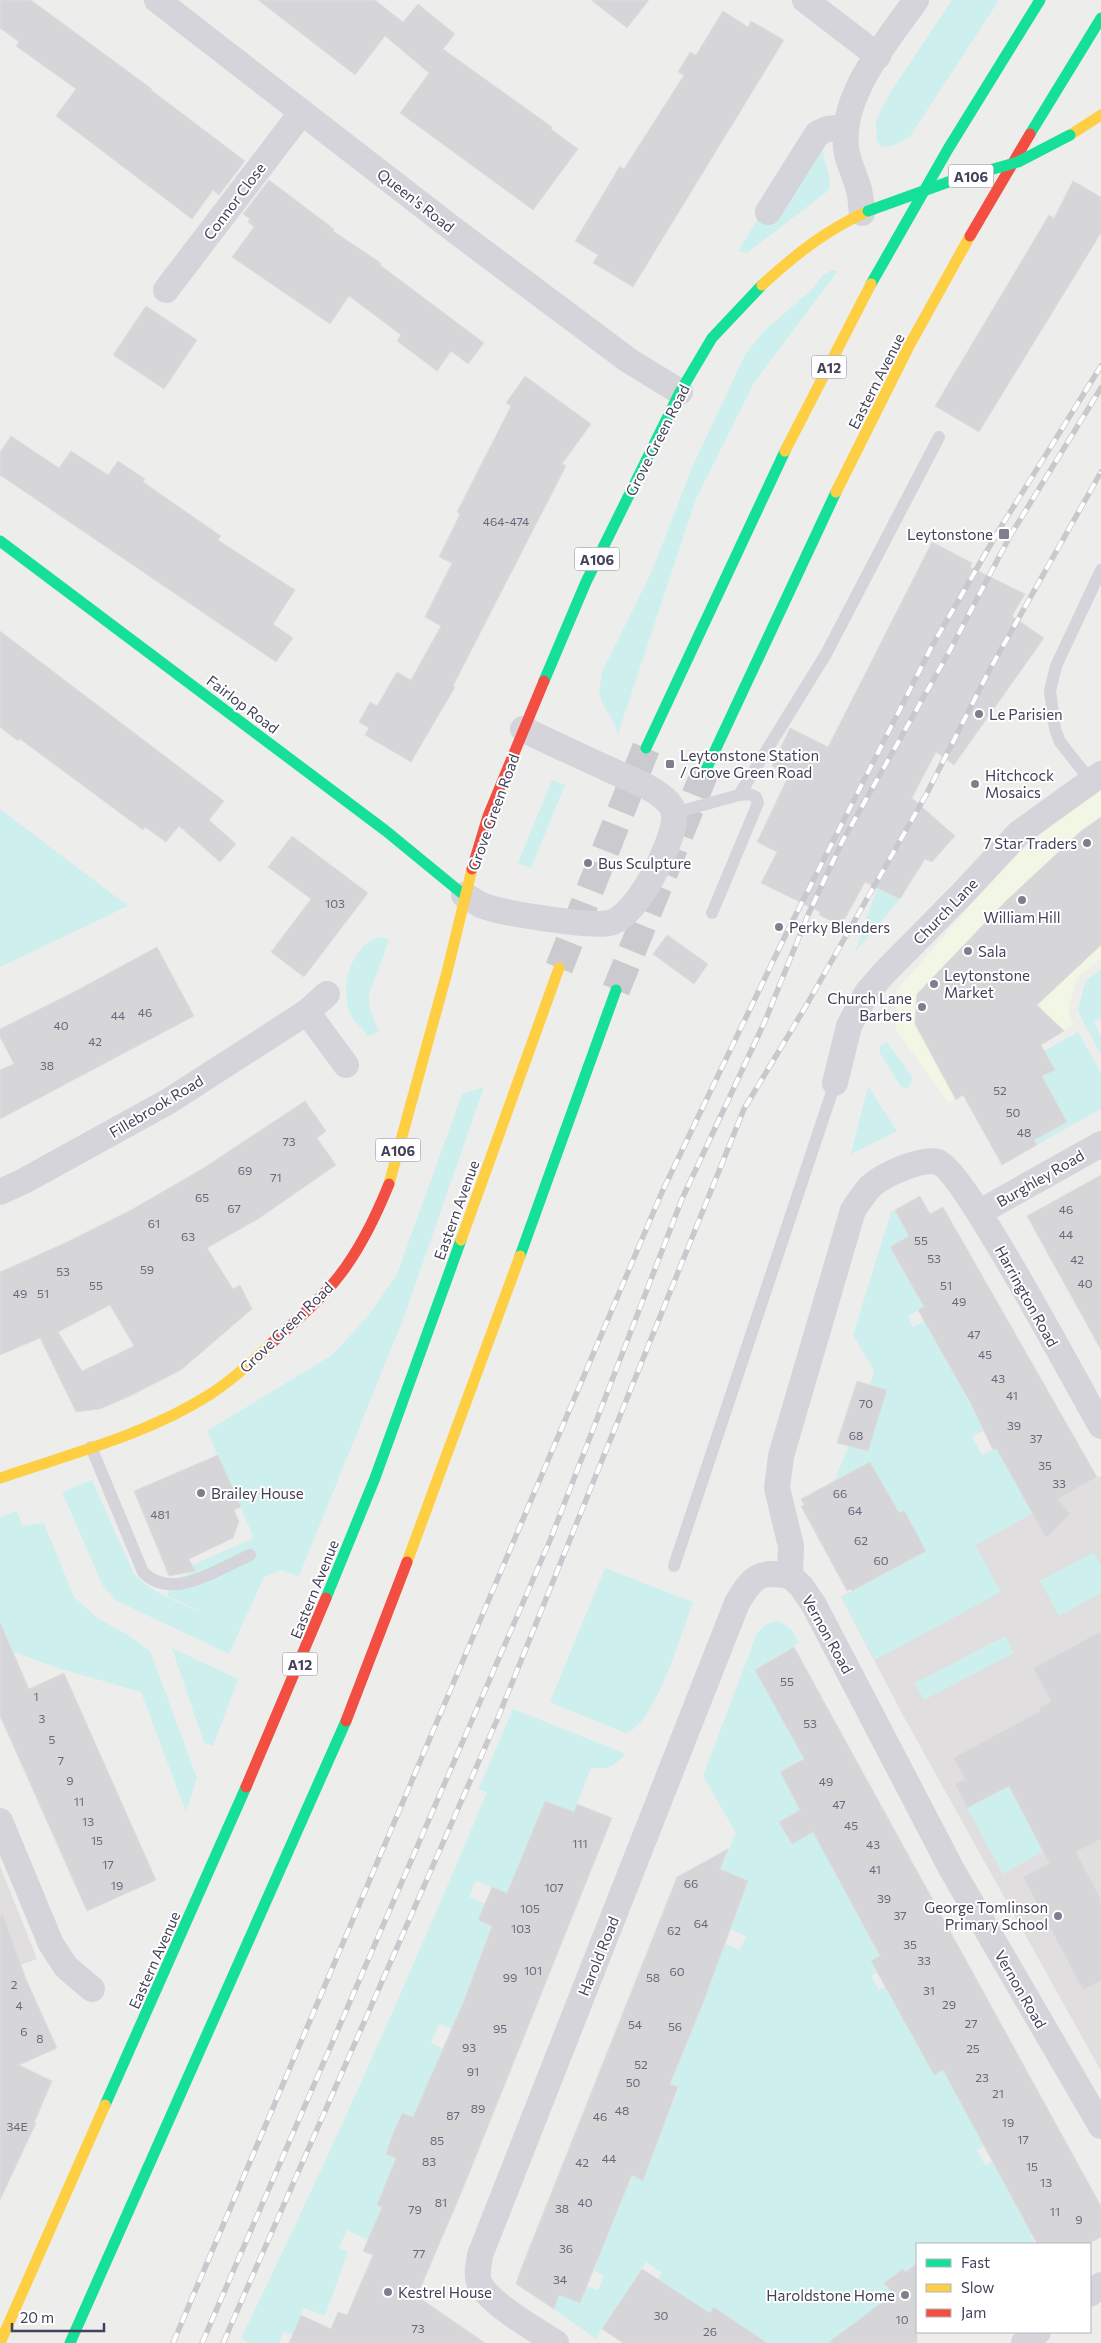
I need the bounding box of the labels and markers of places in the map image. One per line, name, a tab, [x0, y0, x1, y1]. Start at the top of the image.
place label: Leytonstone	[907, 525, 993, 543]
marker: Leytonstone	[997, 527, 1011, 541]
place label: Le Parisien	[989, 705, 1063, 723]
marker: Le Parisien	[973, 708, 985, 720]
place label: Leytonstone Station / Grove Green Road	[680, 746, 819, 781]
marker: Leytonstone Station / Grove Green Road	[664, 758, 676, 770]
place label: Hitchcock Mosaics	[985, 766, 1054, 801]
marker: Hitchcock Mosaics	[969, 778, 981, 790]
place label: 7 Star Traders	[984, 834, 1077, 852]
marker: 7 Star Traders	[1081, 837, 1093, 849]
place label: Bus Sculpture	[598, 854, 691, 872]
marker: Bus Sculpture	[582, 857, 594, 869]
marker: William Hill	[1016, 894, 1028, 906]
place label: William Hill	[983, 908, 1061, 926]
place label: Perky Blenders	[789, 918, 890, 936]
marker: Perky Blenders	[773, 921, 785, 933]
place label: Sala	[978, 942, 1006, 960]
marker: Sala	[962, 945, 974, 957]
place label: Leytonstone Market	[944, 966, 1030, 1001]
marker: Leytonstone Market	[928, 978, 940, 990]
place label: Church Lane Barbers	[827, 989, 912, 1024]
marker: Church Lane Barbers	[916, 1001, 928, 1013]
place label: Brailey House	[211, 1484, 304, 1502]
marker: Brailey House	[195, 1487, 207, 1499]
place label: George Tomlinson Primary School	[924, 1898, 1048, 1933]
marker: George Tomlinson Primary School	[1052, 1910, 1064, 1922]
place label: Kestrel House	[398, 2283, 492, 2301]
marker: Kestrel House	[382, 2286, 394, 2298]
place label: Haroldstone Home	[766, 2286, 895, 2304]
marker: Haroldstone Home	[899, 2289, 911, 2301]

